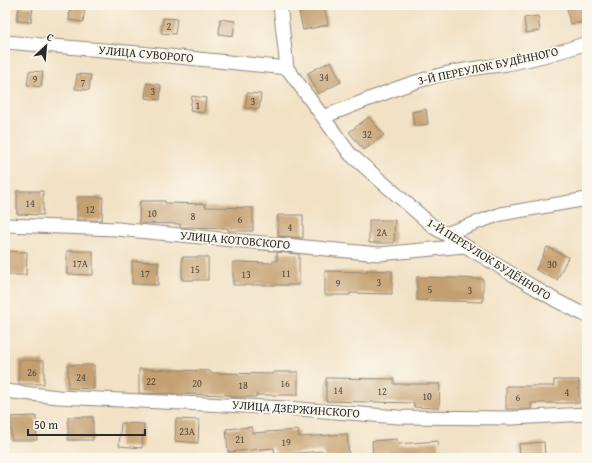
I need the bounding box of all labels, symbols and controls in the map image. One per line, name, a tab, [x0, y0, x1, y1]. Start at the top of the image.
house number: 2	[167, 19, 172, 34]
north arrow	[26, 26, 66, 66]
text: С	[44, 28, 57, 46]
street label: УЛИЦА СУВОРОГО	[98, 41, 194, 66]
street label: 3-Й ПЕРЕУЛОК БУДЁННОГО	[416, 42, 560, 89]
house number: 34	[319, 70, 329, 85]
house number: 9	[33, 72, 38, 87]
house number: 7	[81, 75, 86, 90]
house number: 3	[151, 84, 156, 99]
house number: 3	[251, 94, 256, 109]
house number: 1	[196, 98, 201, 113]
house number: 32	[362, 127, 372, 142]
house number: 14	[25, 196, 35, 211]
house number: 12	[85, 202, 95, 217]
house number: 10	[147, 206, 157, 221]
house number: 8	[191, 209, 196, 224]
house number: 6	[238, 212, 243, 227]
street label: 1-Й ПЕРЕУЛОК БУДЁННОГО	[424, 213, 555, 304]
house number: 4	[288, 220, 293, 235]
house number: 2А	[377, 225, 387, 240]
street label: УЛИЦА КОТОВСКОГО	[179, 226, 291, 253]
house number: 17А	[72, 256, 88, 271]
house number: 30	[547, 257, 557, 272]
house number: 15	[190, 262, 200, 277]
house number: 17	[140, 266, 150, 281]
house number: 11	[281, 266, 291, 281]
house number: 13	[241, 267, 251, 282]
house number: 3	[377, 275, 382, 290]
house number: 9	[336, 276, 341, 291]
house number: 5	[428, 282, 433, 297]
house number: 3	[468, 283, 473, 298]
house number: 26	[27, 365, 37, 380]
house number: 24	[76, 370, 86, 385]
house number: 22	[146, 374, 156, 389]
house number: 20	[192, 376, 202, 391]
house number: 16	[280, 376, 290, 391]
house number: 18	[238, 378, 248, 393]
house number: 14	[333, 383, 343, 398]
house number: 12	[377, 384, 387, 399]
house number: 4	[565, 385, 570, 400]
house number: 10	[422, 389, 432, 404]
house number: 6	[516, 390, 521, 405]
street label: УЛИЦА ДЗЕРЖИНСКОГО	[232, 396, 361, 421]
scale bar	[28, 411, 145, 437]
text: 50 m	[34, 416, 58, 433]
house number: 23А	[179, 424, 195, 439]
house number: 21	[235, 432, 245, 447]
house number: 19	[281, 435, 291, 450]

